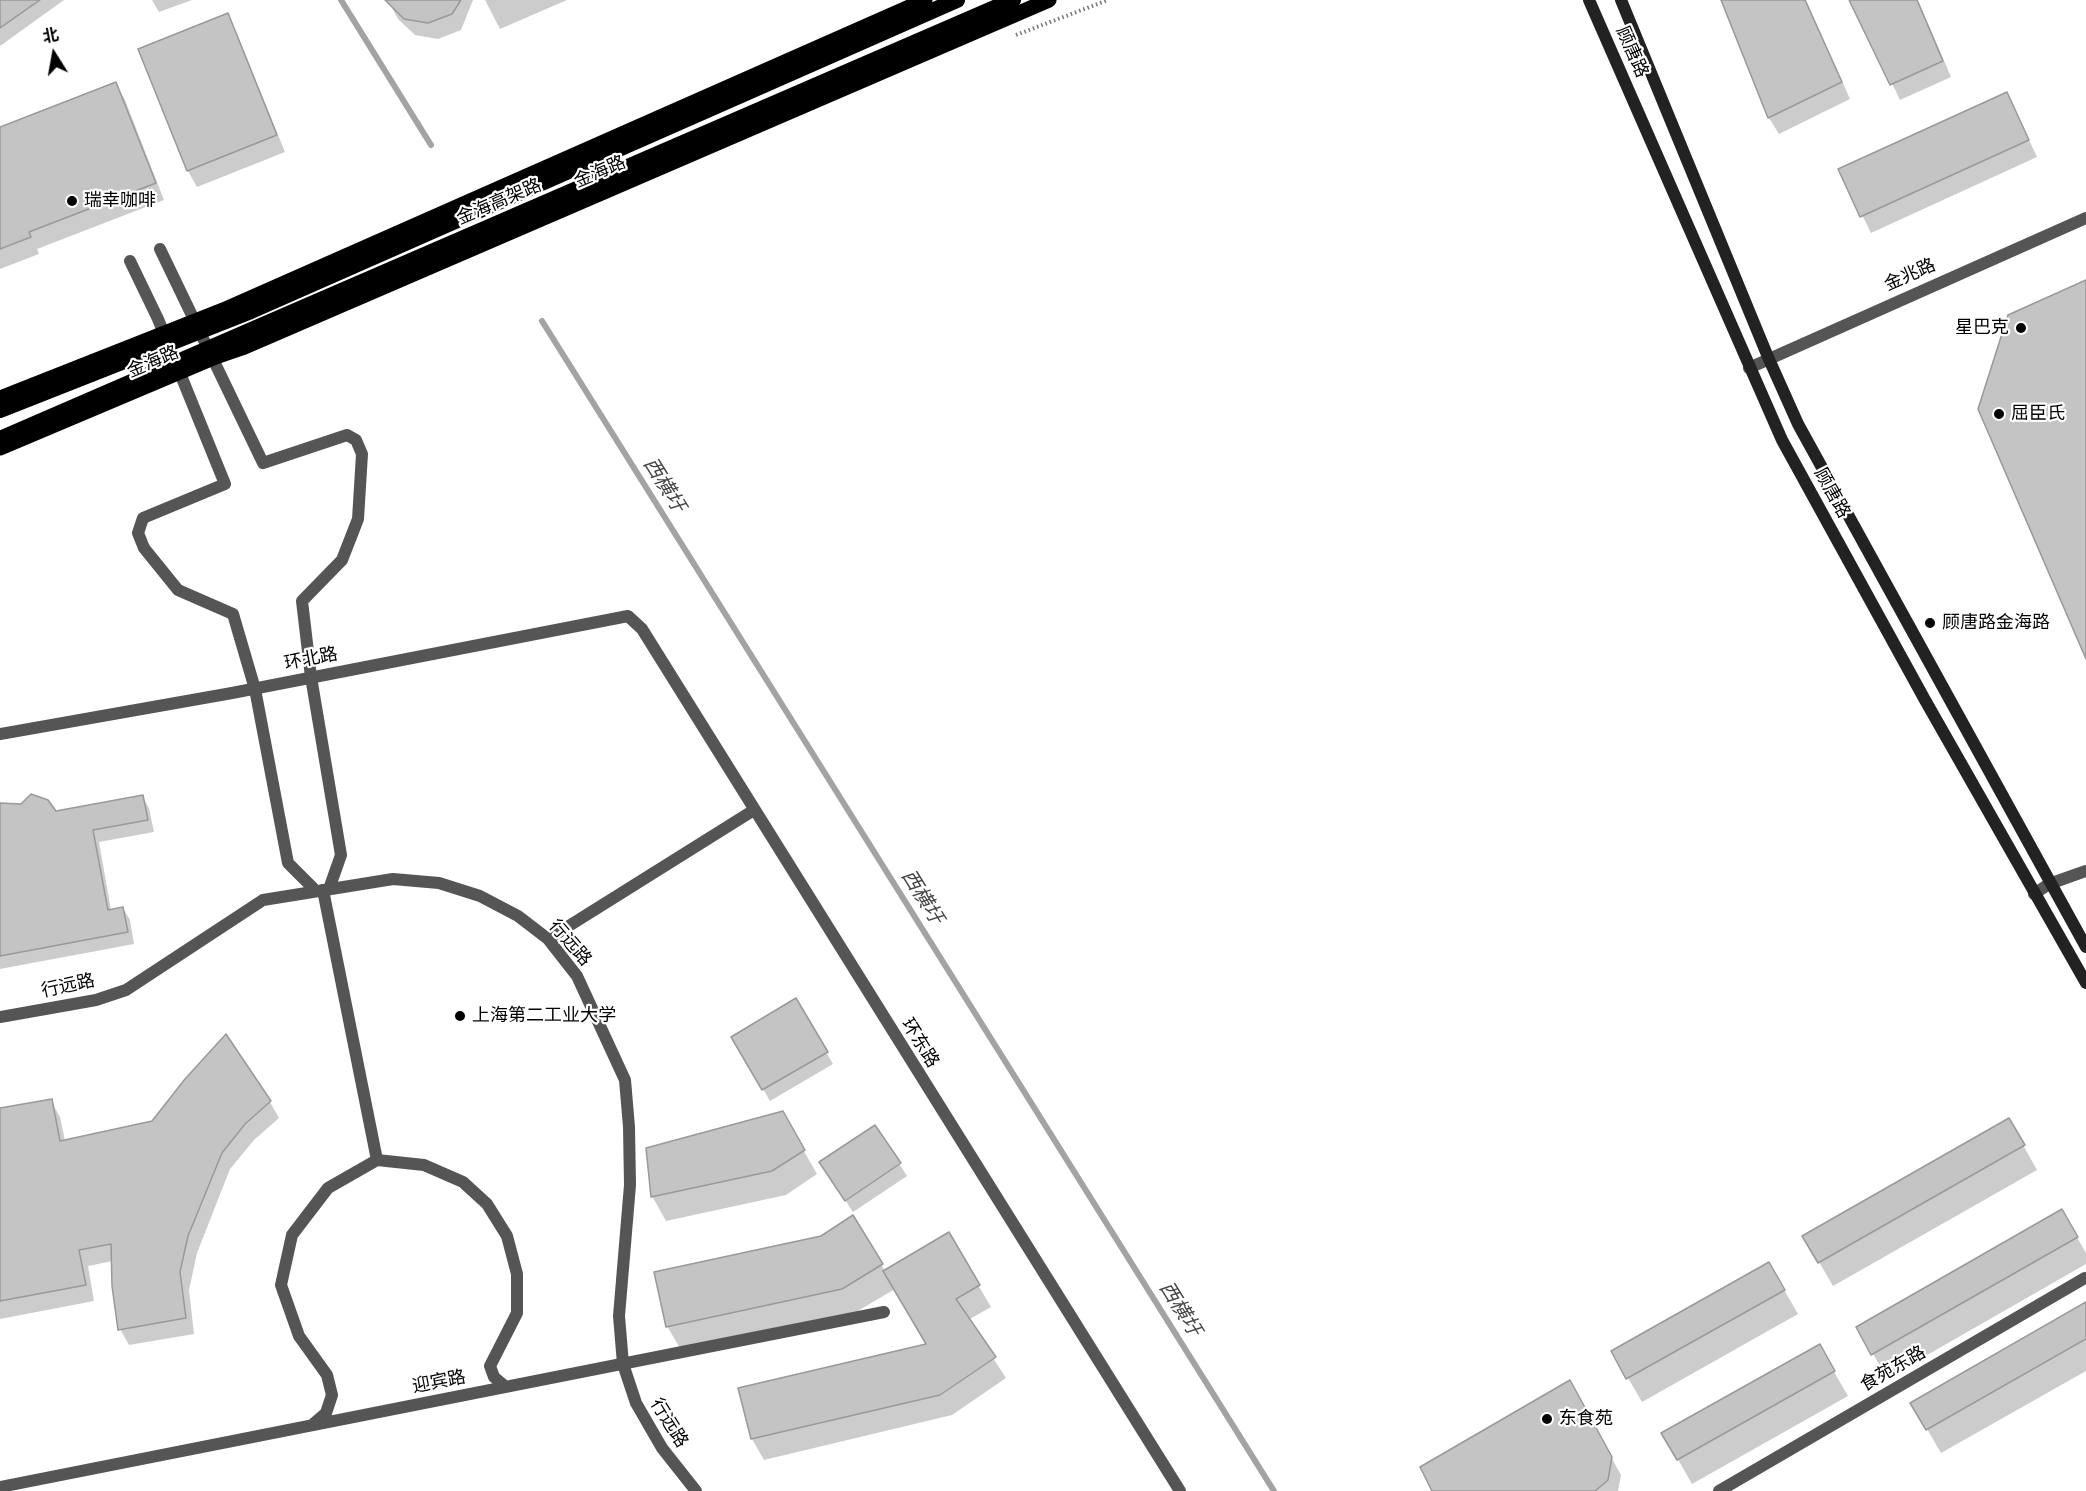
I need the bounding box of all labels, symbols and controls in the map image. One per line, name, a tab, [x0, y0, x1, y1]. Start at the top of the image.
street label: 顾唐路	[1611, 23, 1653, 81]
north arrow	[24, 24, 84, 84]
text: 北	[41, 25, 60, 47]
street label: 金海路	[571, 152, 629, 192]
street label: 金海高架路	[453, 174, 545, 230]
place label: 瑞幸咖啡	[84, 190, 156, 212]
marker: 瑞幸咖啡	[65, 194, 79, 208]
street label: 金兆路	[1881, 254, 1939, 296]
place label: 星巴克	[1955, 317, 2009, 339]
marker: 星巴克	[2014, 321, 2028, 335]
street label: 金海路	[124, 342, 182, 382]
place label: 屈臣氏	[2011, 403, 2065, 425]
marker: 屈臣氏	[1992, 407, 2006, 421]
water label: 西横圩	[638, 453, 690, 517]
street label: 顾唐路	[1809, 464, 1855, 522]
place label: 顾唐路金海路	[1942, 612, 2050, 634]
marker: 顾唐路金海路	[1923, 616, 1937, 630]
street label: 环北路	[282, 643, 340, 675]
water label: 西横圩	[896, 865, 948, 929]
street label: 行远路	[544, 916, 596, 970]
street label: 行远路	[39, 970, 97, 1002]
place label: 上海第二工业大学	[472, 1005, 616, 1027]
marker: 上海第二工业大学	[453, 1009, 467, 1023]
street label: 环东路	[897, 1014, 943, 1072]
water label: 西横圩	[1154, 1277, 1206, 1341]
street label: 食苑东路	[1856, 1342, 1930, 1396]
street label: 迎宾路	[410, 1366, 468, 1398]
street label: 行远路	[646, 1394, 692, 1452]
place label: 东食苑	[1559, 1408, 1613, 1430]
marker: 东食苑	[1540, 1412, 1554, 1426]

